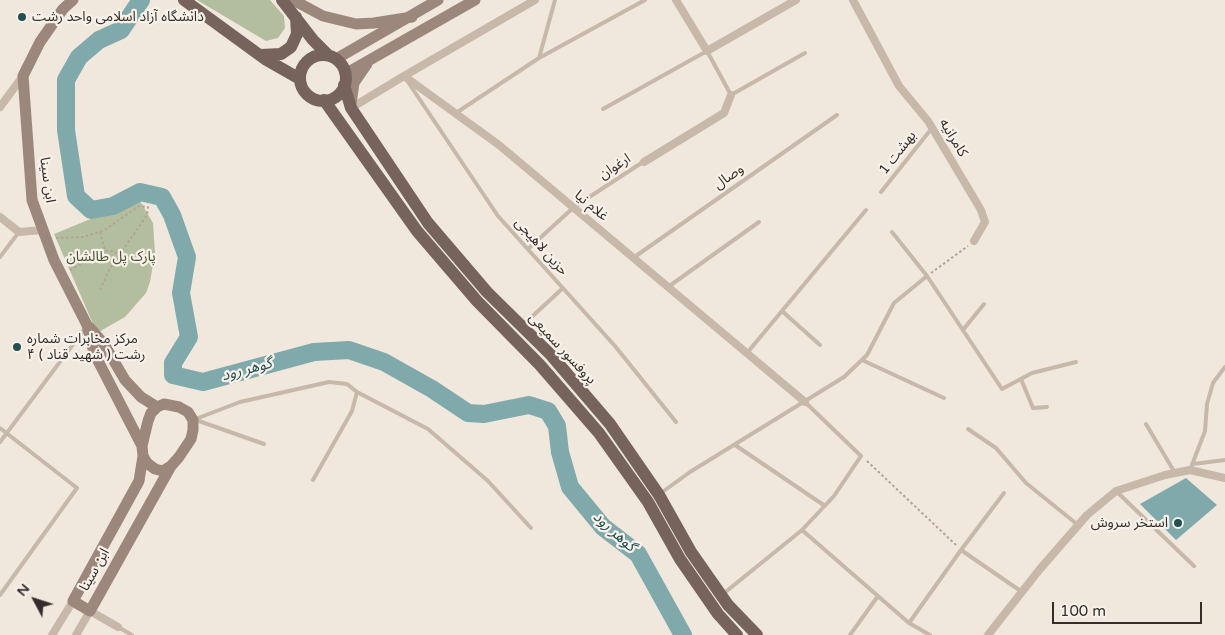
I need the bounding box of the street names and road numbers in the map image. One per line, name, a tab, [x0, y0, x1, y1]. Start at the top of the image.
street label: کامرانیه	[935, 116, 971, 160]
street label: بهشت 1	[876, 128, 920, 178]
street label: ارغوان	[596, 151, 634, 183]
street label: ابن سینا	[35, 156, 59, 204]
street label: وصال	[711, 161, 747, 193]
street label: غلام نیا	[571, 187, 611, 225]
street label: حزین لاهیجی	[511, 215, 571, 279]
street label: پروفسور سمیعی	[525, 310, 599, 388]
street label: ابن سینا	[76, 546, 114, 594]

